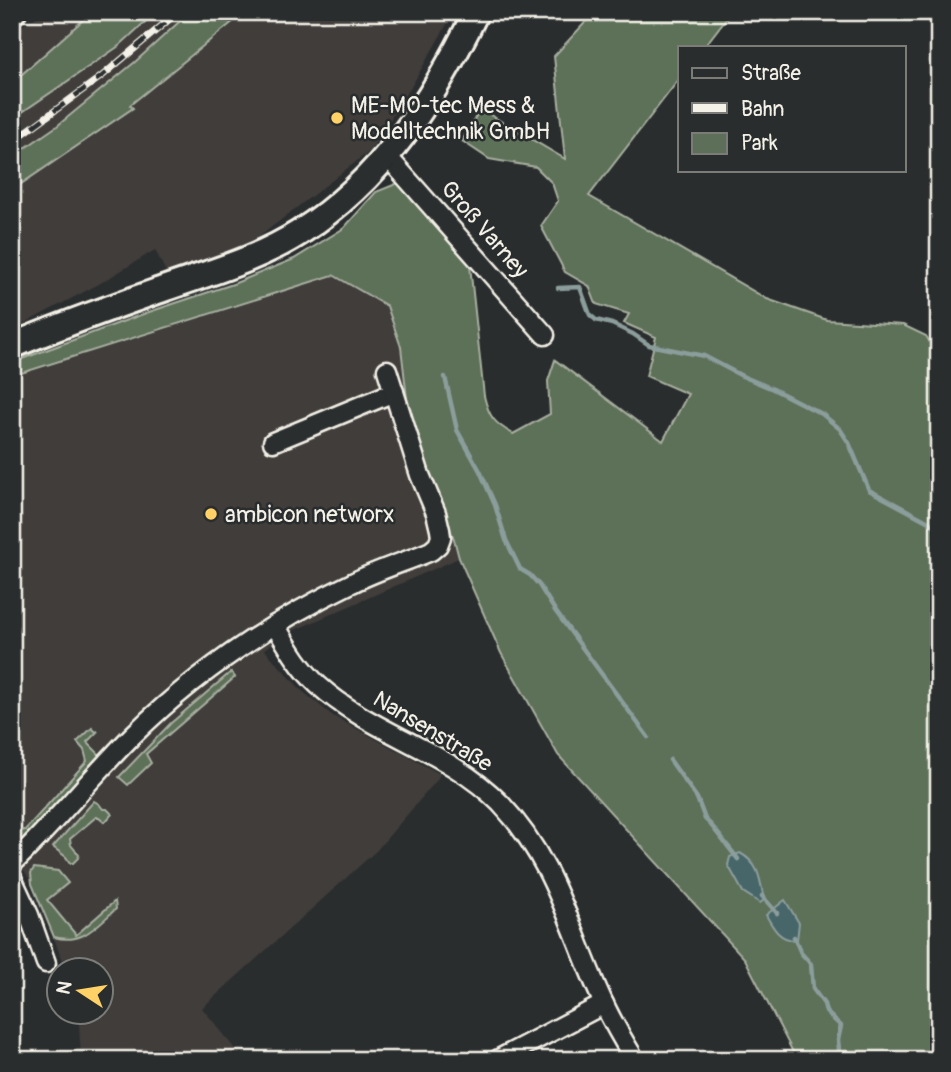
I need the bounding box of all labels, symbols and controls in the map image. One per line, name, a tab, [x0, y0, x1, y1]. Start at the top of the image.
legend	[678, 46, 906, 172]
text: Straße	[741, 60, 801, 87]
place label: ME-MO-tec Mess & Modelltechnik GmbH	[351, 91, 550, 146]
text: Bahn	[741, 96, 784, 123]
marker: ME-MO-tec Mess & Modelltechnik GmbH	[329, 110, 345, 126]
text: Park	[741, 130, 778, 157]
street label: Groß Varney	[434, 175, 535, 284]
place label: ambicon networx	[225, 500, 395, 529]
marker: ambicon networx	[203, 506, 219, 522]
street label: Nansenstraße	[368, 684, 498, 779]
north arrow	[46, 956, 116, 1026]
text: N	[51, 979, 77, 996]

